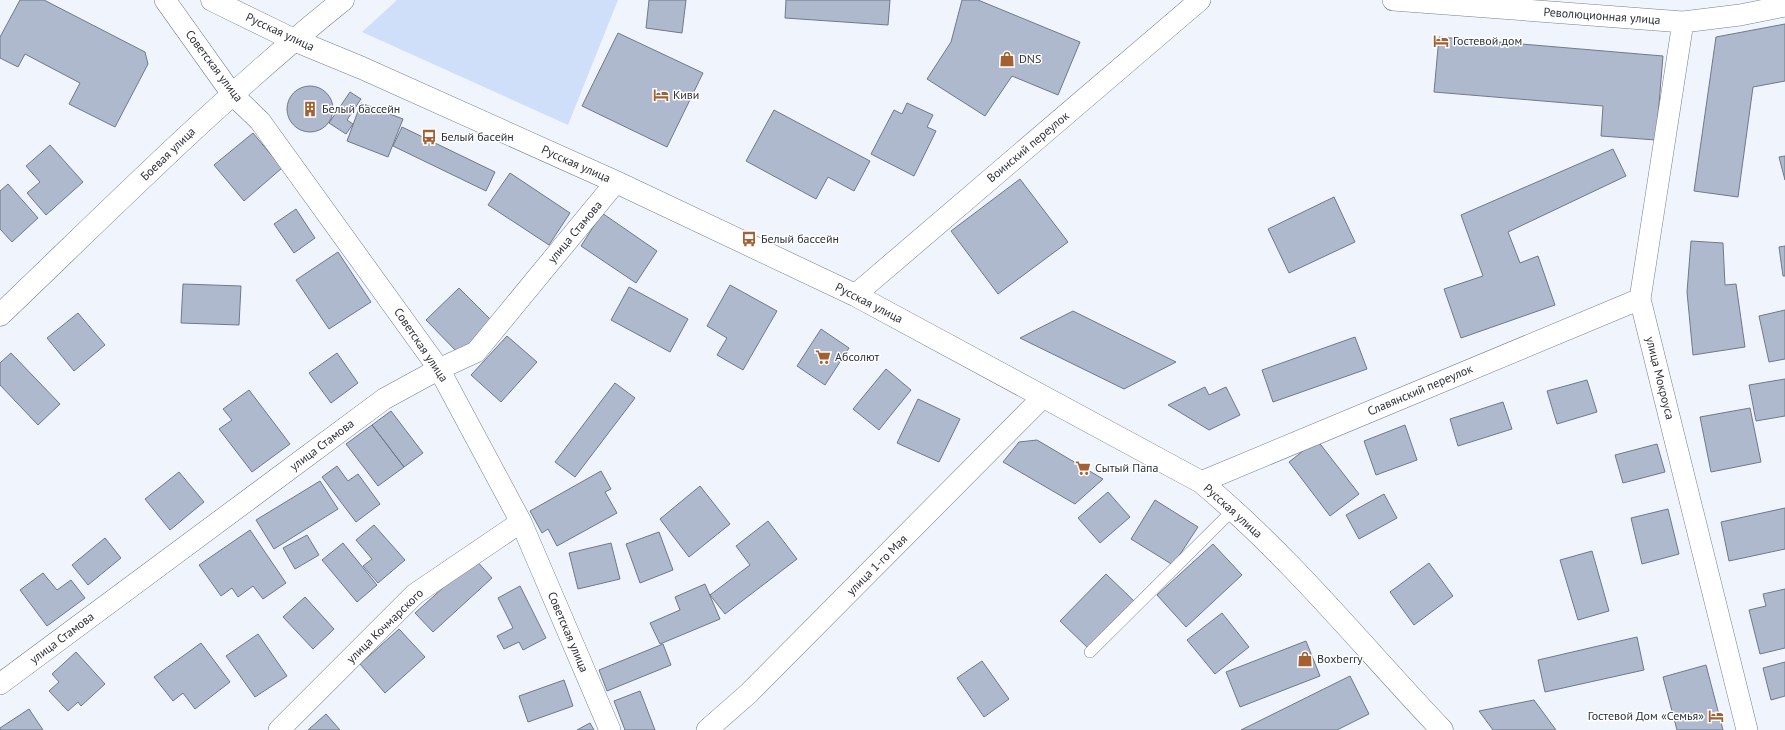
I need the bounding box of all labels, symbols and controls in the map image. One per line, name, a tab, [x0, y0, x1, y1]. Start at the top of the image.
street label: Революционная улица	[1543, 4, 1661, 27]
street label: Русская улица	[244, 9, 317, 54]
street label: Советская улица	[183, 27, 246, 105]
hotel icon: Гостевой дом	[1432, 32, 1450, 50]
place label: Гостевой дом	[1453, 33, 1522, 48]
shop icon: DNS	[998, 50, 1016, 68]
place label: DNS	[1019, 51, 1041, 66]
hotel icon: Киви	[652, 86, 670, 104]
place label: Киви	[673, 87, 699, 102]
building icon: Белый баcсейн	[301, 100, 319, 118]
place label: Белый баcсейн	[322, 101, 400, 116]
street label: Воинский переулок	[984, 108, 1072, 185]
street label: Боевая улица	[137, 124, 198, 184]
bus stop icon: Белый басейн	[420, 128, 438, 146]
place label: Белый басейн	[441, 129, 514, 144]
street label: Русская улица	[539, 142, 613, 185]
street label: улица Стамова	[544, 197, 605, 266]
bus stop icon: Белый бассейн	[740, 230, 758, 248]
place label: Белый бассейн	[761, 231, 839, 246]
street label: Русская улица	[833, 279, 906, 326]
street label: Советская улица	[391, 305, 452, 385]
street label: улица Мокроуса	[1643, 335, 1678, 421]
supermarket icon: Абсолют	[814, 348, 832, 366]
place label: Абсолют	[835, 349, 879, 364]
street label: Славянский переулок	[1365, 361, 1475, 418]
street label: улица Стамова	[287, 416, 357, 474]
supermarket icon: Сытый Папа	[1074, 459, 1092, 477]
place label: Сытый Папа	[1095, 460, 1159, 475]
street label: Русская улица	[1201, 480, 1266, 541]
street label: улица 1-го Мая	[843, 531, 910, 598]
street label: улица Кочмарского	[343, 585, 426, 666]
street label: Советская улица	[545, 589, 592, 674]
street label: улица Стамова	[27, 609, 97, 667]
shop icon: Boxberry	[1296, 650, 1314, 668]
place label: Boxberry	[1317, 651, 1363, 666]
hotel icon: Гостевой Дом «Семья»	[1707, 707, 1725, 725]
place label: Гостевой Дом «Семья»	[1588, 708, 1704, 723]

